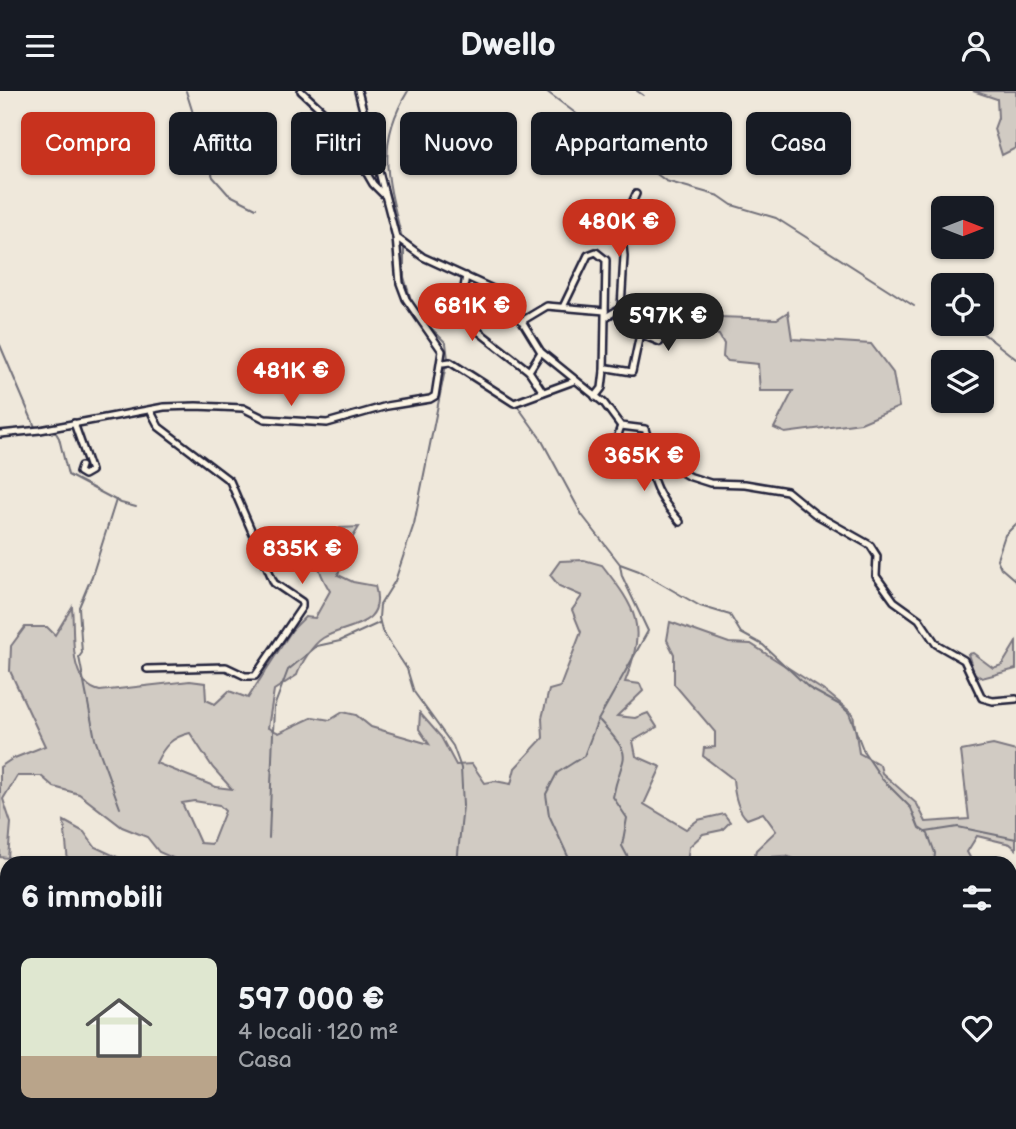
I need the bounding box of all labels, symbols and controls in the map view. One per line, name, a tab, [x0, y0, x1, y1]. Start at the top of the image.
text: Dwello	[460, 26, 556, 65]
icon: menu	[21, 27, 59, 65]
icon: person	[957, 27, 995, 65]
chip: Compra	[21, 112, 155, 175]
chip: Affitta	[169, 112, 277, 175]
chip: Filtri	[291, 112, 386, 175]
chip: Nuovo	[400, 112, 517, 175]
chip: Appartamento	[531, 112, 732, 175]
chip: Casa	[746, 112, 851, 175]
north arrow	[931, 196, 994, 259]
map controls	[931, 196, 994, 413]
pin: 480K €	[562, 199, 676, 259]
text: 480K €	[579, 208, 659, 236]
button: locate	[931, 273, 994, 336]
pin: 681K €	[415, 283, 529, 343]
text: 681K €	[434, 292, 510, 320]
pin: 597K €	[611, 293, 725, 353]
text: 597K €	[629, 302, 707, 330]
pin: 481K €	[234, 349, 348, 408]
button: layers	[931, 350, 994, 413]
text: 481K €	[253, 357, 329, 385]
pin: 365K €	[587, 433, 701, 493]
text: 365K €	[604, 442, 684, 470]
pin: 835K €	[245, 526, 359, 586]
text: 835K €	[262, 535, 342, 563]
icon: filters	[958, 879, 996, 917]
text: 6 immobili	[21, 880, 163, 916]
text: 597 000 €	[238, 982, 384, 1018]
icon: home	[77, 986, 161, 1070]
icon: heart	[958, 1009, 996, 1047]
text: 4 locali · 120 m²	[238, 1018, 398, 1046]
text: Casa	[238, 1046, 292, 1074]

